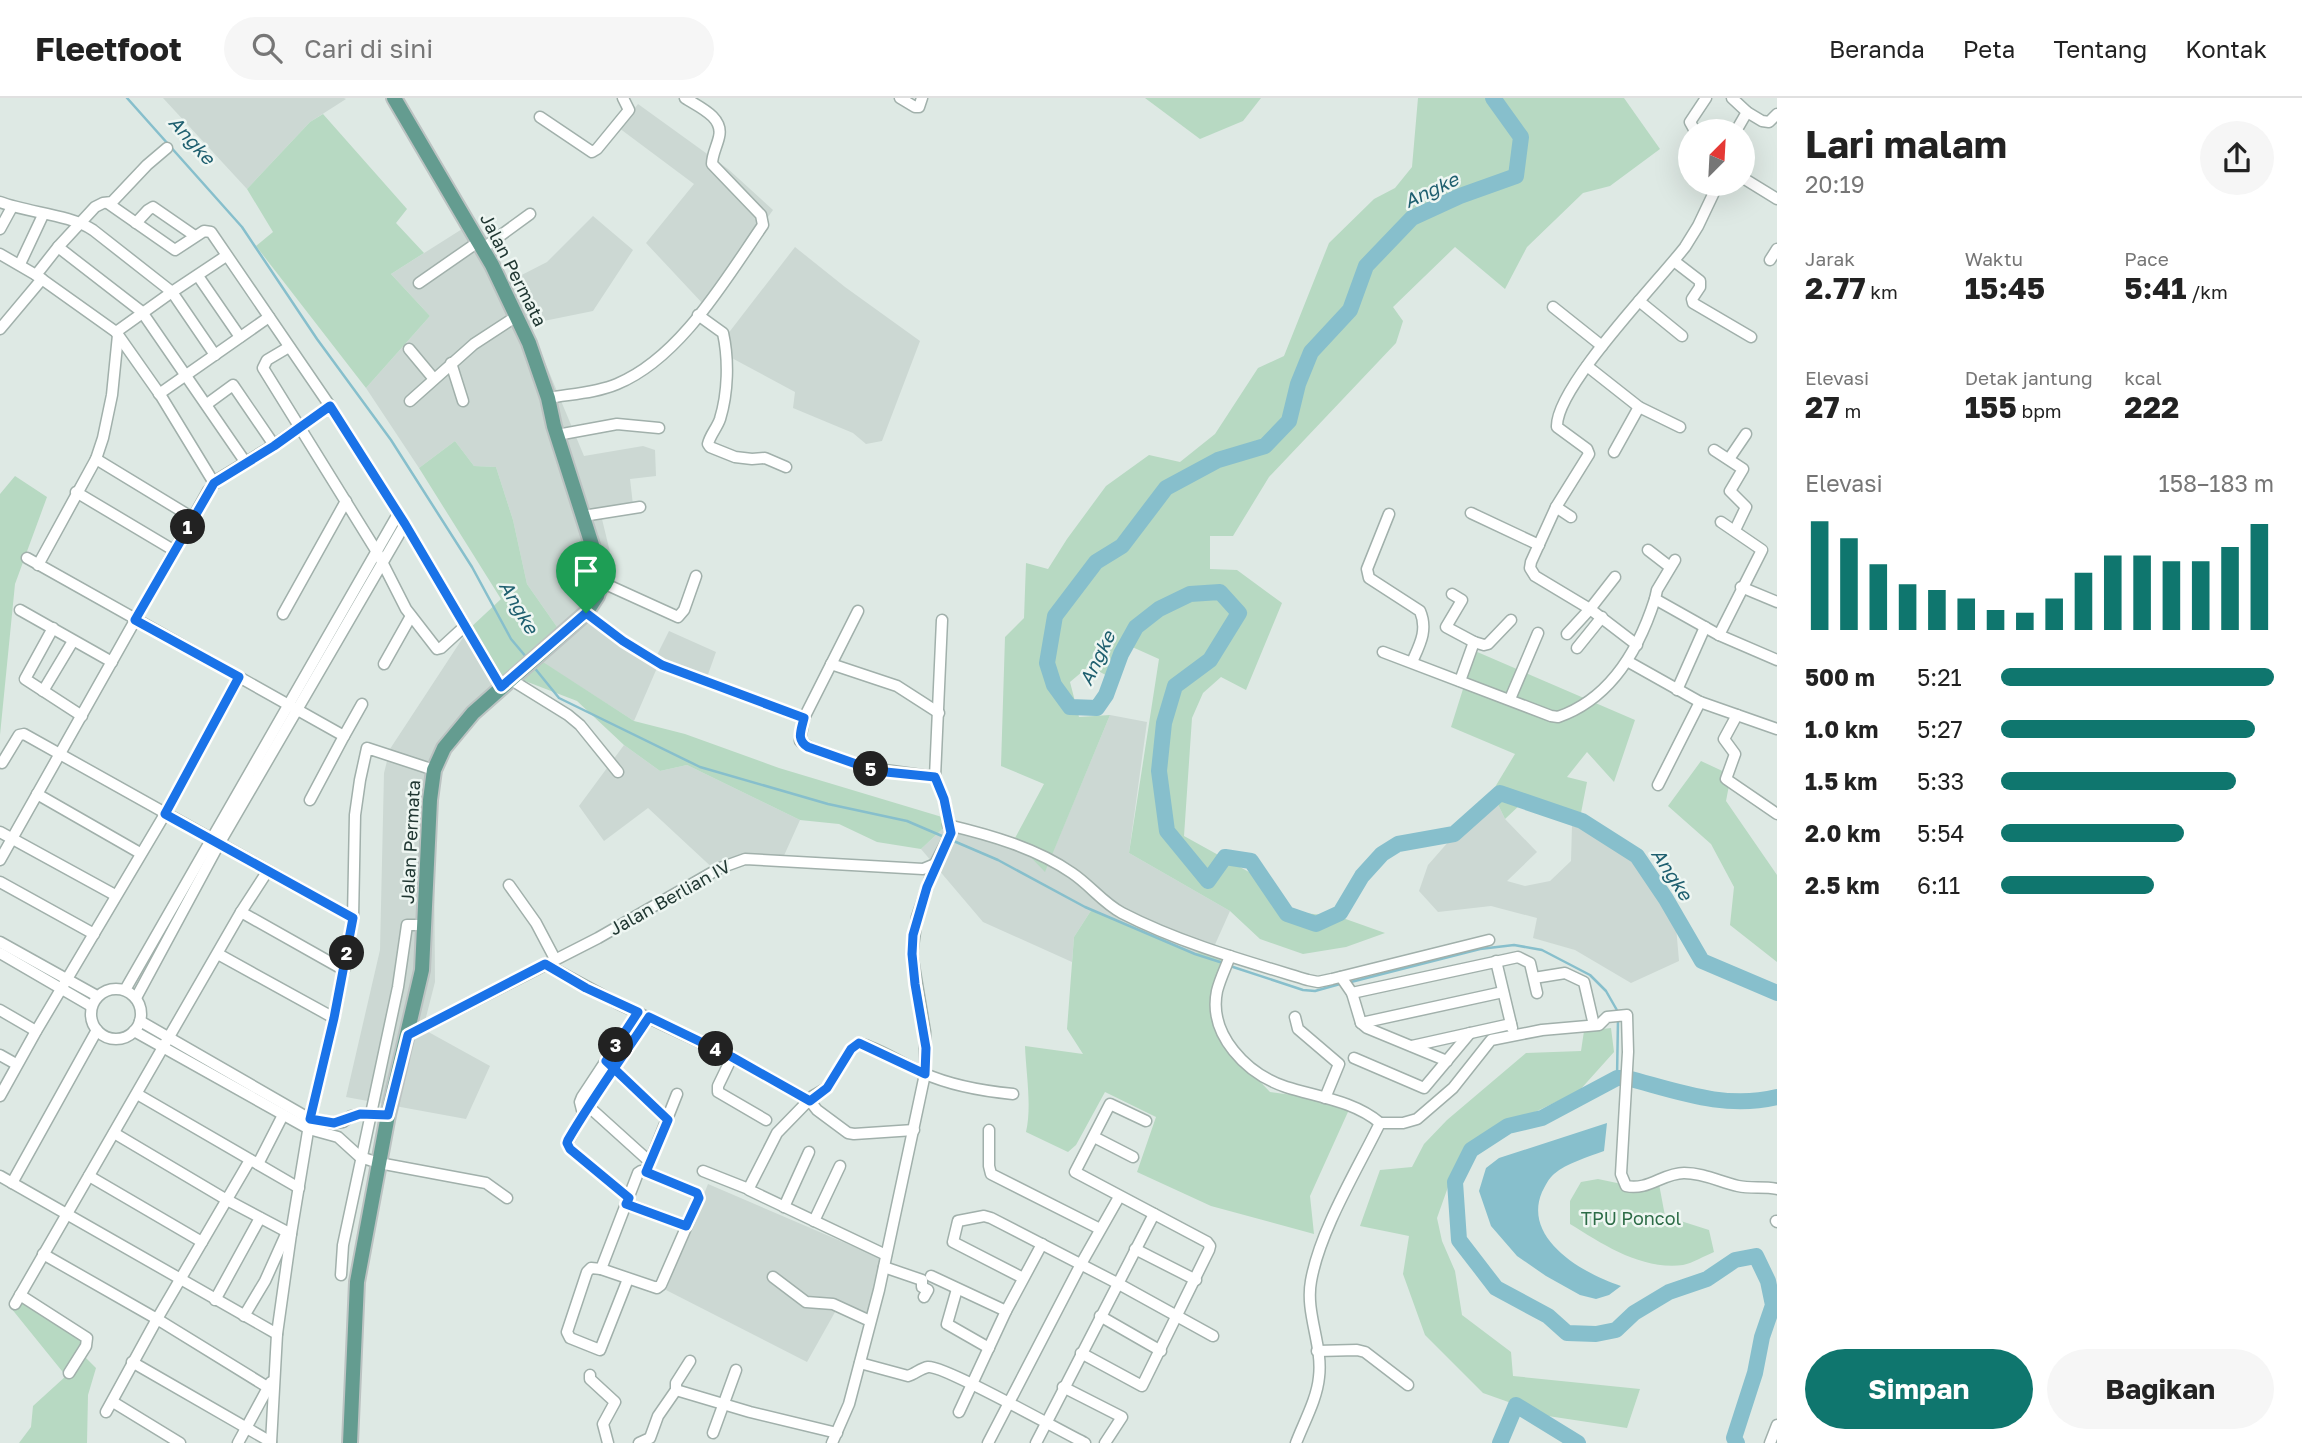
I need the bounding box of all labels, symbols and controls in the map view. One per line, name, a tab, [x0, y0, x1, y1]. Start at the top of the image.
search box	[224, 17, 714, 80]
text: Fleetfoot	[35, 29, 182, 68]
icon: search	[248, 29, 286, 67]
text: Cari di sini	[304, 33, 433, 64]
text: Beranda	[1829, 34, 1925, 63]
text: Peta	[1963, 34, 2015, 63]
text: Tentang	[2053, 34, 2147, 63]
text: Kontak	[2185, 34, 2267, 63]
water label: Angke	[165, 111, 221, 170]
north arrow	[1678, 119, 1755, 196]
map controls	[1678, 119, 1755, 196]
text: Lari malam	[1805, 121, 2007, 166]
button: share	[2200, 121, 2274, 195]
water label: Angke	[1400, 166, 1463, 212]
text: 20:19	[1805, 170, 1865, 198]
street label: Jalan Permata	[476, 209, 552, 330]
text: Jarak	[1805, 247, 1855, 270]
text: Waktu	[1965, 247, 2023, 270]
text: Pace	[2124, 247, 2169, 270]
text: 2.77	[1805, 270, 1866, 306]
text: 15:45	[1965, 270, 2045, 306]
text: 5:41	[2124, 270, 2186, 306]
text: km	[1866, 280, 1898, 303]
text: /km	[2186, 280, 2228, 303]
text: Elevasi	[1805, 366, 1869, 389]
text: Detak jantung	[1965, 366, 2093, 389]
text: kcal	[2124, 366, 2162, 389]
text: 27	[1805, 389, 1840, 425]
text: 155	[1965, 389, 2017, 425]
text: 222	[2124, 389, 2179, 425]
text: m	[1840, 399, 1861, 422]
text: bpm	[2017, 399, 2062, 422]
text: Elevasi	[1805, 469, 1883, 497]
text: 158–183 m	[2159, 469, 2274, 497]
pin: 1	[170, 510, 206, 544]
text: 1	[183, 515, 192, 538]
pin	[556, 541, 616, 613]
icon: arrive	[567, 552, 605, 590]
water label: Angke	[495, 576, 545, 639]
water label: Angke	[1074, 625, 1120, 689]
text: 500 m	[1805, 663, 1875, 691]
text: 5:21	[1917, 663, 1962, 691]
text: 1.0 km	[1805, 715, 1878, 743]
text: 5:27	[1917, 715, 1963, 743]
pin: 5	[854, 752, 888, 786]
text: 5	[865, 757, 876, 780]
text: 1.5 km	[1805, 767, 1877, 795]
text: 5:33	[1917, 767, 1964, 795]
street label: Jalan Permata	[396, 779, 424, 904]
text: 2.0 km	[1805, 819, 1881, 847]
text: 5:54	[1917, 819, 1965, 847]
water label: Angke	[1647, 843, 1699, 906]
street label: Jalan Berlian IV	[605, 855, 734, 940]
text: 2.5 km	[1805, 871, 1880, 899]
text: 6:11	[1917, 871, 1960, 899]
pin: 2	[330, 936, 364, 970]
text: 2	[341, 941, 352, 964]
pin: 3	[598, 1028, 634, 1062]
pin: 4	[698, 1032, 734, 1066]
text: 3	[610, 1033, 621, 1056]
text: 4	[710, 1037, 721, 1060]
park label: TPU Poncol	[1581, 1207, 1681, 1229]
button: Simpan	[1805, 1349, 2033, 1429]
button: Bagikan	[2047, 1349, 2274, 1429]

